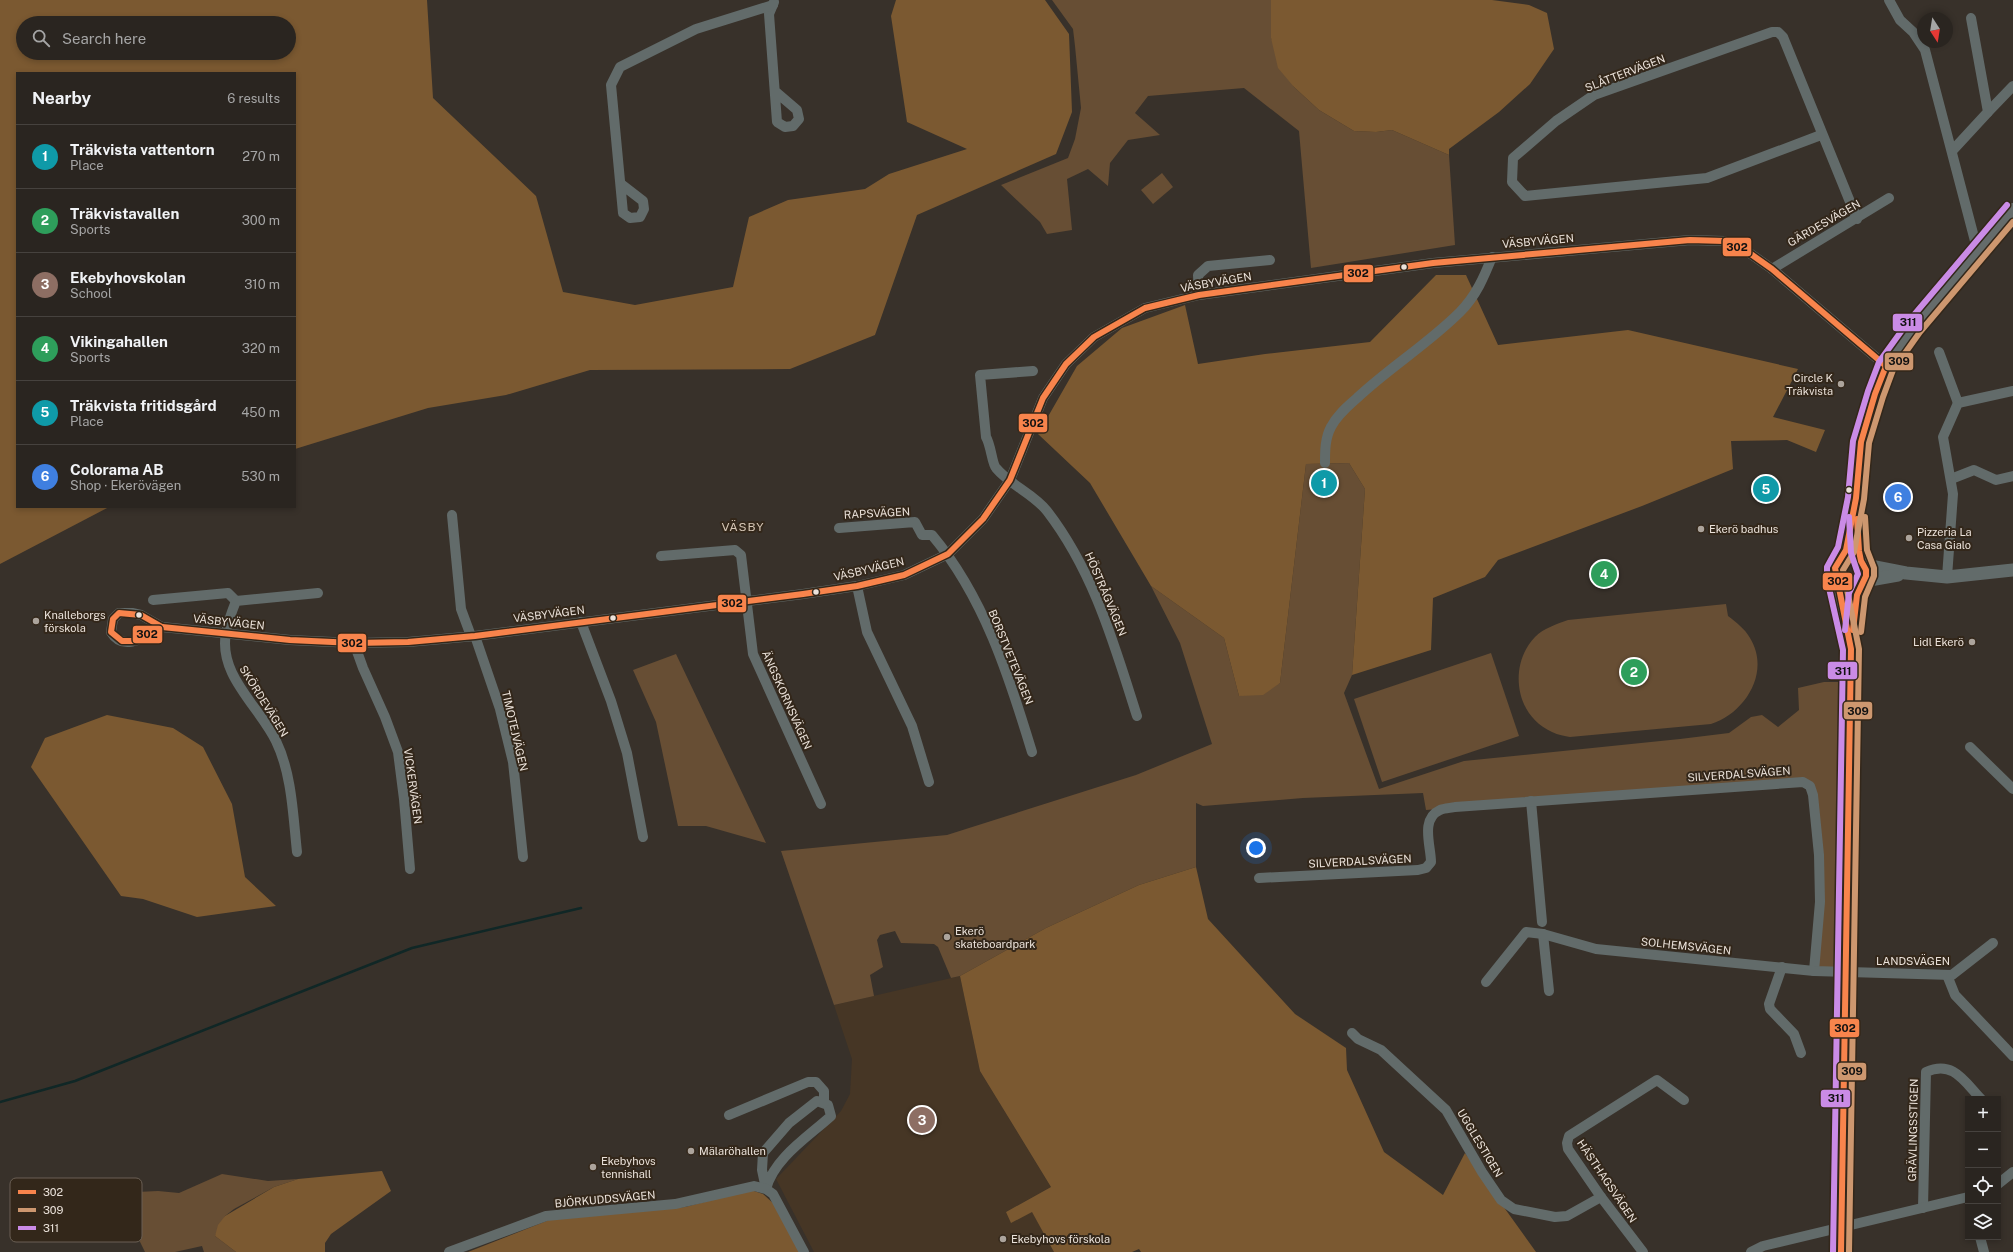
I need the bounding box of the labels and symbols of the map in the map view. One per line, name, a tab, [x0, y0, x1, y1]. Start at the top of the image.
north arrow	[1917, 12, 1953, 48]
street label: SLÅTTERVÄGEN	[1583, 51, 1667, 94]
street label: GÄRDESVÄGEN	[1785, 196, 1862, 249]
street label: VÄSBYVÄGEN	[1502, 231, 1574, 250]
line badge: 302	[1722, 237, 1752, 257]
text: 302	[1726, 241, 1748, 253]
unlabelled marker	[1399, 262, 1409, 272]
line badge: 302	[1343, 264, 1374, 283]
text: 302	[1347, 267, 1369, 279]
street label: VÄSBYVÄGEN	[1179, 269, 1252, 294]
line badge: 311	[1892, 313, 1923, 332]
text: 311	[1900, 316, 1916, 328]
line badge: 309	[1884, 352, 1914, 371]
text: 309	[1888, 355, 1910, 367]
place label: Circle K Träkvista	[1786, 372, 1833, 397]
marker: Circle K Träkvista	[1836, 379, 1846, 389]
line badge: 302	[1018, 413, 1048, 433]
text: 302	[1022, 417, 1044, 429]
pin: 1	[1311, 468, 1337, 498]
pin: 5	[1753, 474, 1779, 504]
pin: 6	[1885, 482, 1911, 512]
unlabelled marker	[1844, 485, 1854, 495]
street label: RAPSVÄGEN	[843, 504, 910, 521]
district label: VÄSBY	[722, 520, 764, 534]
place label: Ekerö badhus	[1709, 523, 1779, 535]
marker: Ekerö badhus	[1696, 524, 1706, 534]
place label: Pizzeria La Casa Gialo	[1917, 526, 1972, 551]
marker: Pizzeria La Casa Gialo	[1904, 533, 1914, 543]
street label: HÖSTRÅGVÄGEN	[1083, 550, 1130, 638]
street label: VÄSBYVÄGEN	[832, 554, 905, 583]
pin: 4	[1591, 559, 1617, 589]
line badge: 302	[1822, 572, 1853, 591]
text: 302	[1827, 575, 1849, 587]
unlabelled marker	[811, 587, 821, 597]
line badge: 302	[717, 594, 747, 613]
text: 302	[721, 597, 743, 609]
street label: VÄSBYVÄGEN	[512, 603, 585, 624]
street label: BORSTVETEVÄGEN	[986, 607, 1036, 706]
place label: Knalleborgs förskola	[44, 609, 106, 634]
unlabelled marker	[134, 610, 144, 620]
street label: VÄSBYVÄGEN	[193, 611, 266, 632]
unlabelled marker	[608, 613, 618, 623]
marker: Knalleborgs förskola	[31, 616, 41, 626]
line badge: 302	[132, 625, 163, 644]
text: 302	[136, 628, 158, 640]
line badge: 302	[337, 633, 367, 653]
place label: Lidl Ekerö	[1913, 636, 1964, 648]
text: 302	[341, 637, 363, 649]
marker: Lidl Ekerö	[1967, 637, 1977, 647]
street label: ÄNGSKORNSVÄGEN	[760, 648, 815, 751]
pin: 2	[1621, 657, 1647, 687]
line badge: 311	[1827, 661, 1858, 680]
street label: SKÖRDEVÄGEN	[237, 663, 292, 739]
text: 311	[1835, 665, 1851, 677]
street label: TIMOTEJVÄGEN	[500, 689, 531, 772]
line badge: 309	[1843, 701, 1873, 720]
text: 309	[1847, 705, 1869, 717]
street label: VICKERVÄGEN	[402, 747, 425, 825]
street label: SILVERDALSVÄGEN	[1687, 763, 1791, 784]
your location	[1246, 838, 1266, 858]
street label: SILVERDALSVÄGEN	[1308, 851, 1412, 870]
place label: Ekerö skateboardpark	[955, 925, 1035, 950]
marker: Ekerö skateboardpark	[942, 932, 952, 942]
street label: SOLHEMSVÄGEN	[1640, 934, 1732, 957]
street label: LANDSVÄGEN	[1876, 954, 1950, 967]
line badge: 302	[1829, 1018, 1860, 1038]
text: 302	[1834, 1022, 1856, 1034]
line badge: 309	[1837, 1062, 1867, 1081]
text: 309	[1841, 1065, 1863, 1077]
street label: GRÄVLINGSSTIGEN	[1905, 1078, 1920, 1182]
line badge: 311	[1820, 1089, 1851, 1108]
text: 311	[1828, 1092, 1844, 1104]
pin: 3	[909, 1105, 935, 1135]
street label: UGGLESTIGEN	[1455, 1107, 1505, 1179]
street label: HÄSTHAGSVÄGEN	[1575, 1137, 1640, 1225]
place label: Mälaröhallen	[699, 1145, 766, 1157]
marker: Mälaröhallen	[686, 1146, 696, 1156]
place label: Ekebyhovs tennishall	[601, 1155, 656, 1180]
marker: Ekebyhovs tennishall	[588, 1162, 598, 1172]
legend	[10, 1178, 142, 1242]
text: 302	[43, 1186, 64, 1198]
street label: BJÖRKUDDSVÄGEN	[554, 1188, 656, 1209]
text: 309	[43, 1204, 64, 1216]
text: 311	[43, 1222, 59, 1234]
place label: Ekebyhovs förskola	[1011, 1233, 1110, 1245]
marker: Ekebyhovs förskola	[998, 1234, 1008, 1244]

